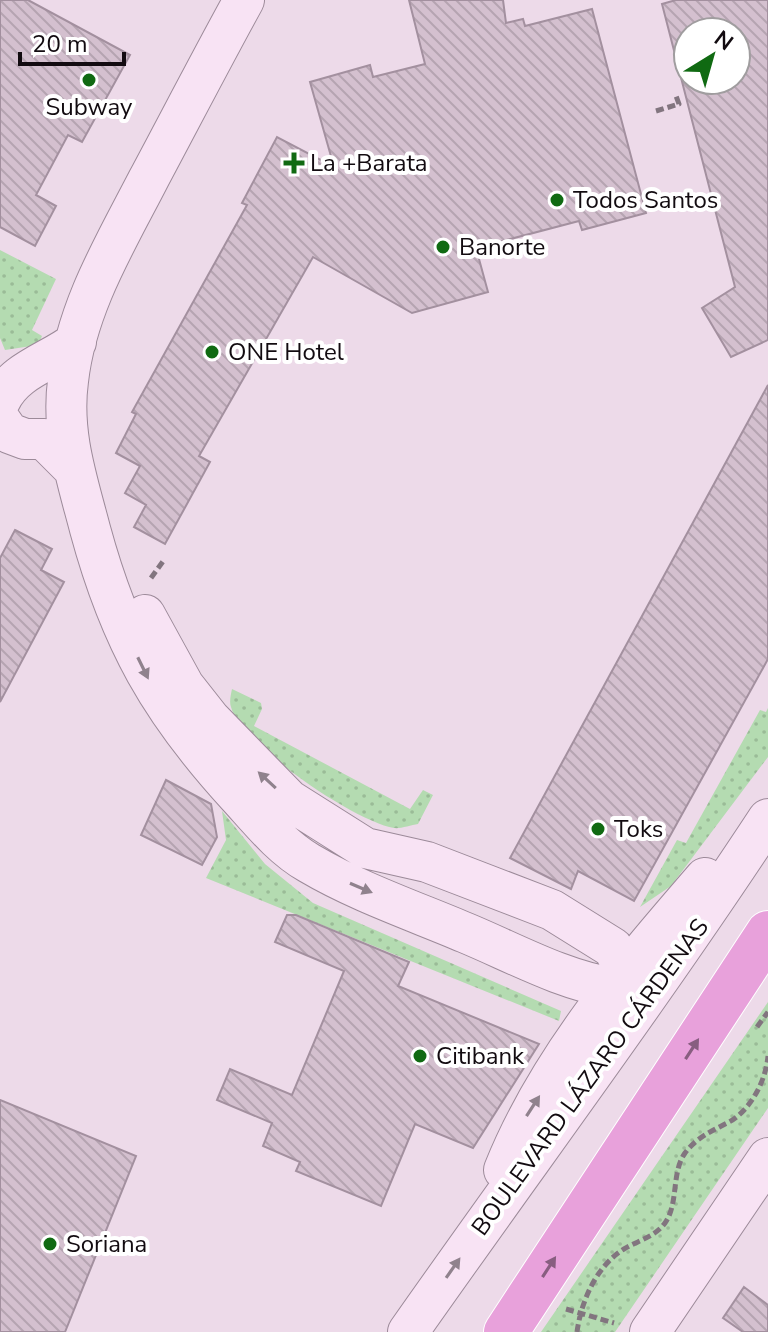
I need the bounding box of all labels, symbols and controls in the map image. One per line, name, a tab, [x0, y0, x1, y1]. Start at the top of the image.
scale bar	[20, 16, 124, 66]
north arrow	[672, 16, 752, 96]
text: N	[708, 24, 739, 58]
text: 20 m	[32, 28, 88, 60]
marker: Subway	[80, 71, 98, 89]
place label: Subway	[46, 91, 133, 123]
place label: La +Barata	[310, 147, 428, 179]
marker: La +Barata	[285, 154, 303, 172]
place label: Todos Santos	[573, 184, 718, 216]
marker: Todos Santos	[548, 191, 566, 209]
place label: Banorte	[459, 231, 545, 263]
marker: Banorte	[434, 238, 452, 256]
place label: ONE Hotel	[228, 336, 344, 368]
marker: ONE Hotel	[203, 343, 221, 361]
one-way arrow	[136, 656, 150, 679]
one-way arrow	[258, 771, 277, 789]
place label: Toks	[614, 813, 663, 845]
marker: Toks	[589, 820, 607, 838]
one-way arrow	[349, 882, 373, 895]
street label: BOULEVARD LÁZARO CÁRDENAS	[464, 912, 716, 1242]
one-way arrow	[684, 1039, 699, 1060]
place label: Citibank	[436, 1040, 525, 1072]
marker: Citibank	[411, 1047, 429, 1065]
one-way arrow	[525, 1095, 539, 1117]
place label: Soriana	[66, 1228, 147, 1260]
marker: Soriana	[41, 1235, 59, 1253]
one-way arrow	[542, 1256, 556, 1278]
one-way arrow	[445, 1258, 460, 1279]

